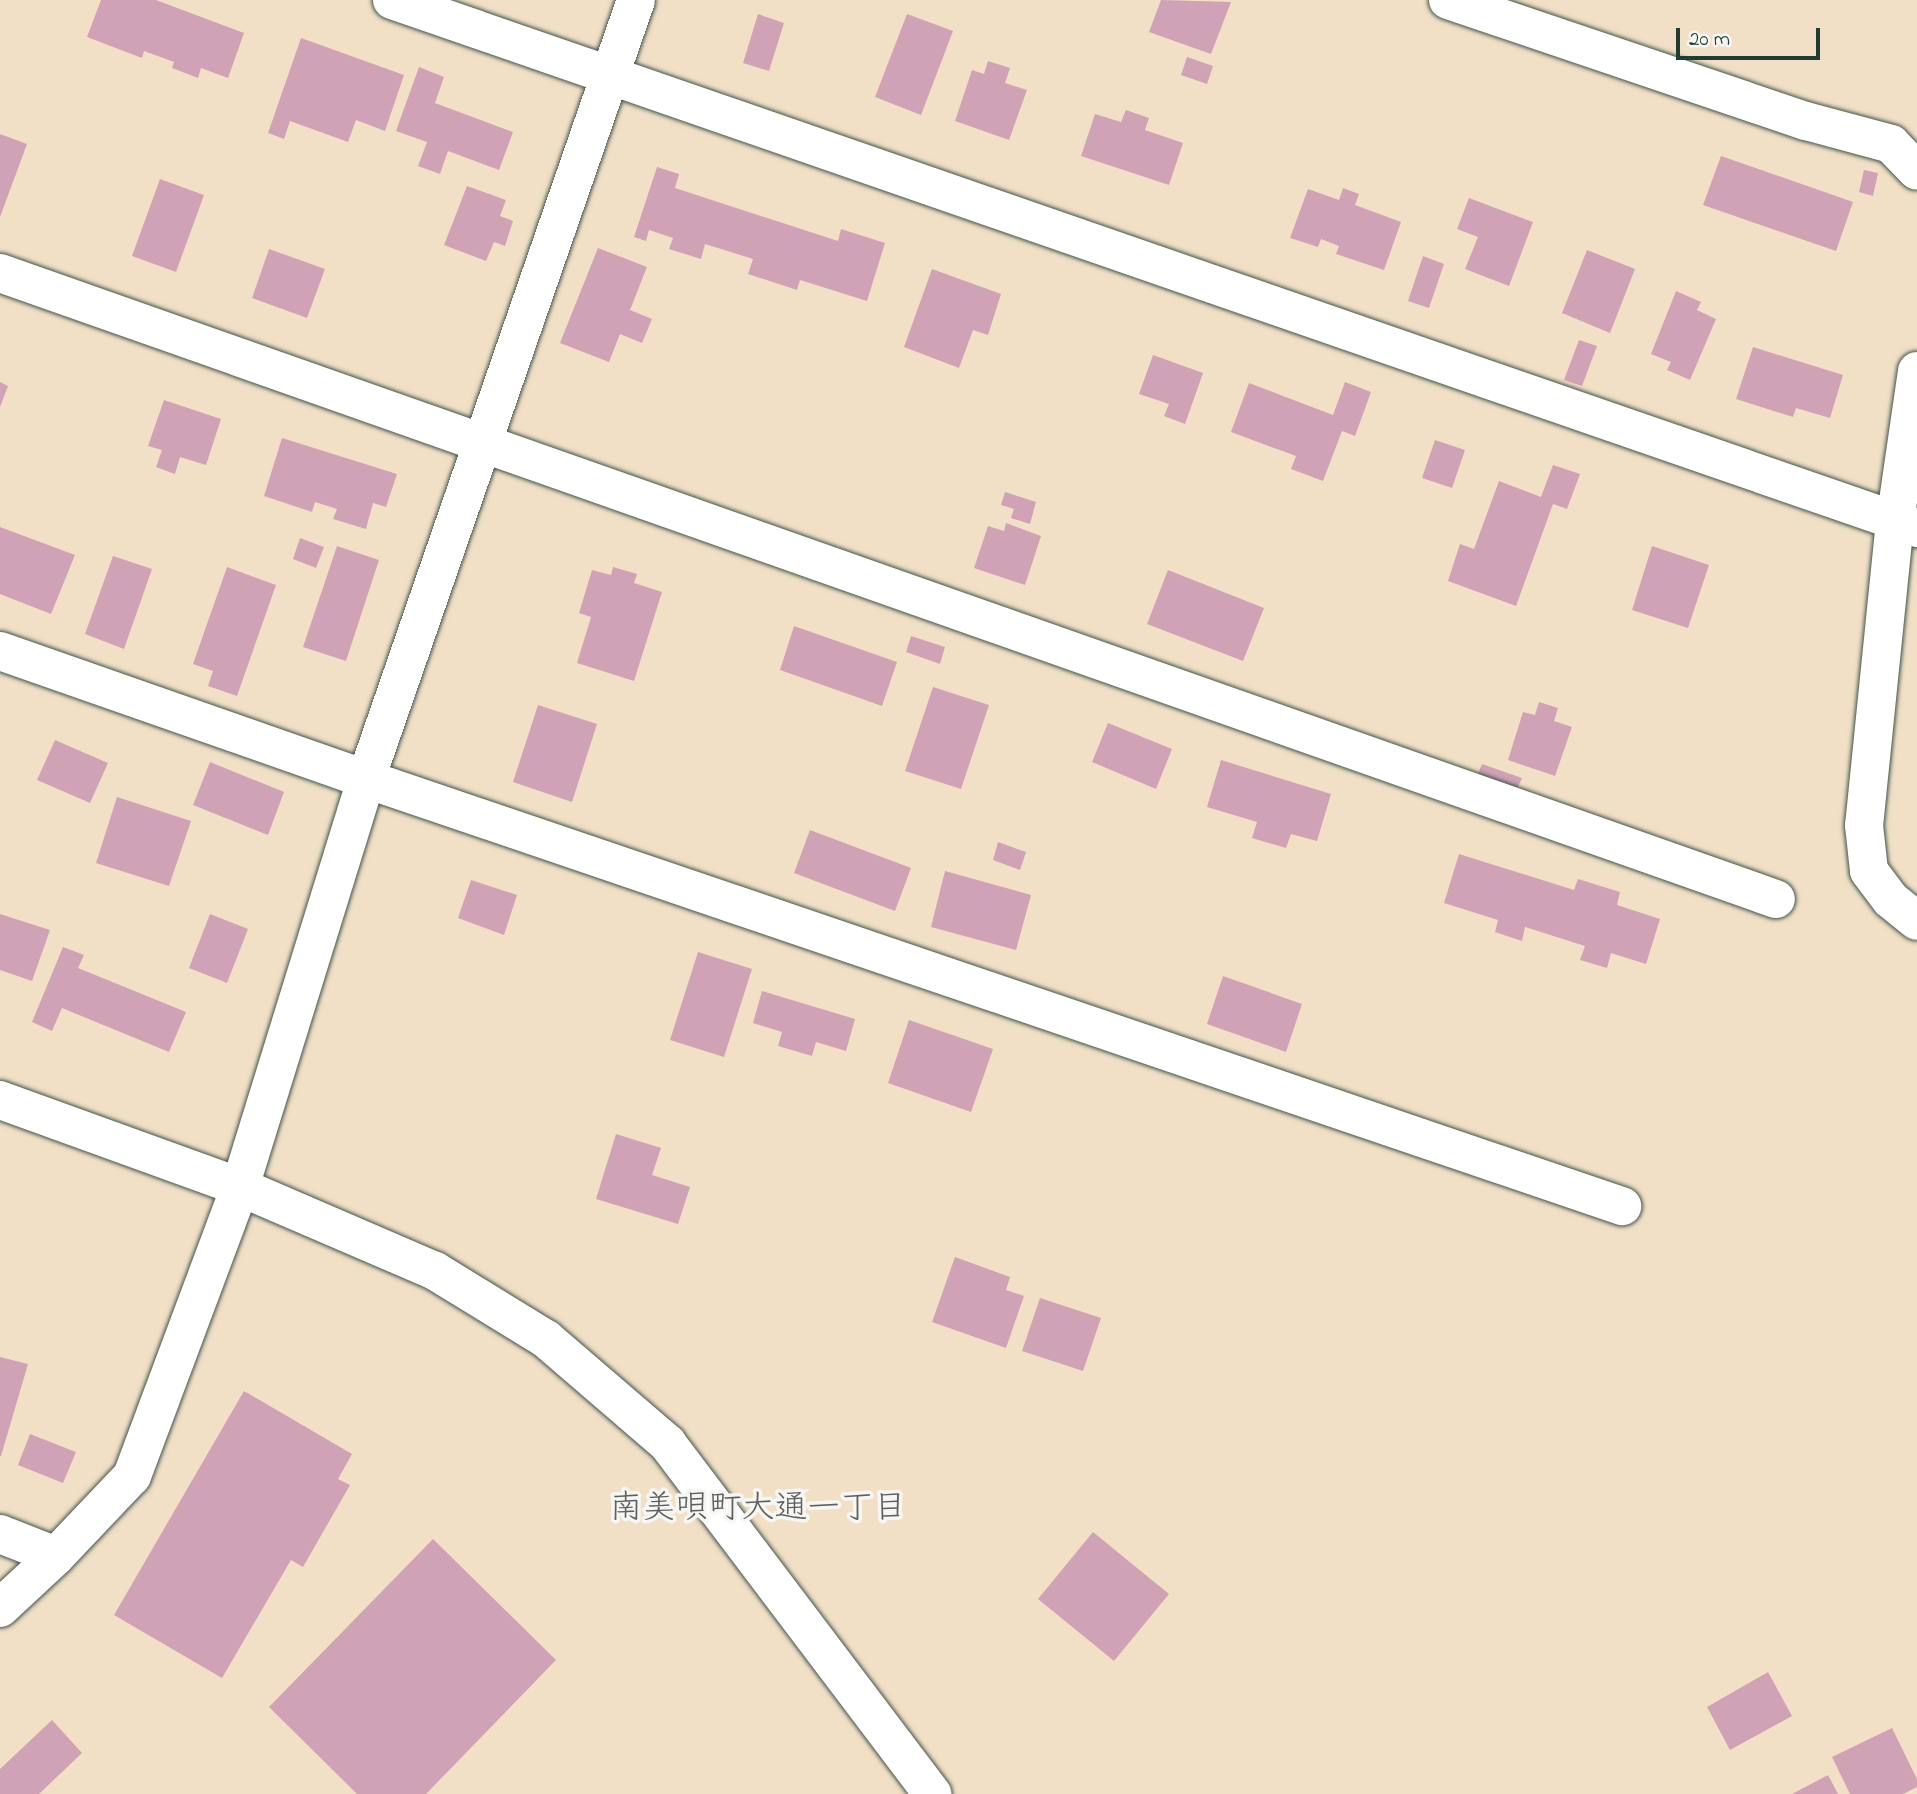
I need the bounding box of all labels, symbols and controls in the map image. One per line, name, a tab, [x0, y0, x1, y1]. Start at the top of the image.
scale bar	[1679, 14, 1822, 58]
text: 20 m	[1689, 25, 1730, 55]
district label: 南美唄町大通一丁目	[610, 1490, 906, 1530]

